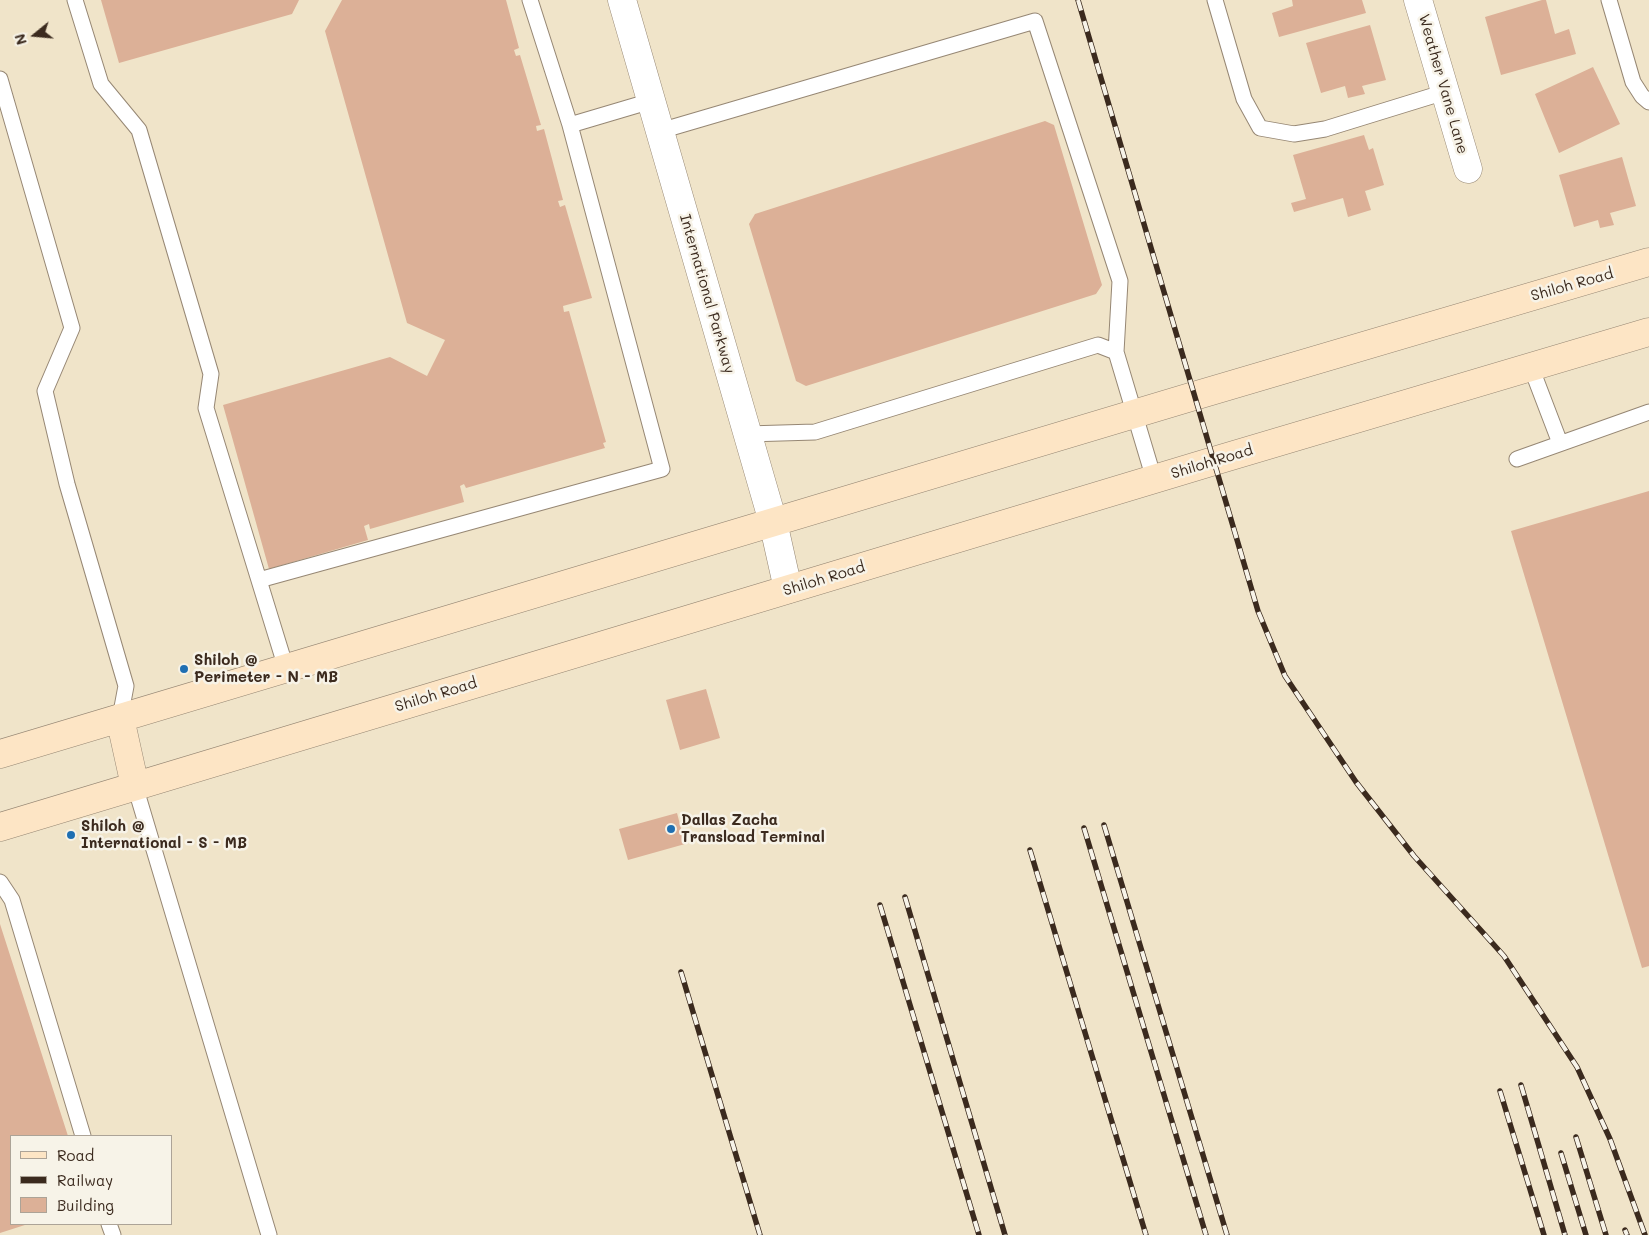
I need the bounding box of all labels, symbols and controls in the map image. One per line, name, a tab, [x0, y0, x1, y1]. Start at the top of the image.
north arrow	[10, 10, 60, 60]
street label: Weather Vane Lane	[1414, 12, 1472, 156]
text: N	[10, 32, 31, 47]
street label: International Parkway	[676, 212, 738, 376]
street label: Shiloh Road	[1529, 265, 1615, 305]
street label: Shiloh Road	[1169, 441, 1255, 483]
street label: Shiloh Road	[781, 558, 867, 600]
place label: Shiloh @ Perimeter - N - MB	[194, 651, 338, 686]
marker: Shiloh @ Perimeter - N - MB	[178, 663, 190, 675]
street label: Shiloh Road	[393, 674, 479, 716]
place label: Dallas Zacha Transload Terminal	[681, 811, 825, 846]
place label: Shiloh @ International - S - MB	[81, 817, 247, 852]
marker: Dallas Zacha Transload Terminal	[665, 823, 677, 835]
marker: Shiloh @ International - S - MB	[65, 829, 77, 841]
legend	[10, 1135, 172, 1225]
text: Road	[57, 1145, 94, 1165]
text: Railway	[57, 1170, 113, 1190]
text: Building	[57, 1195, 114, 1215]

